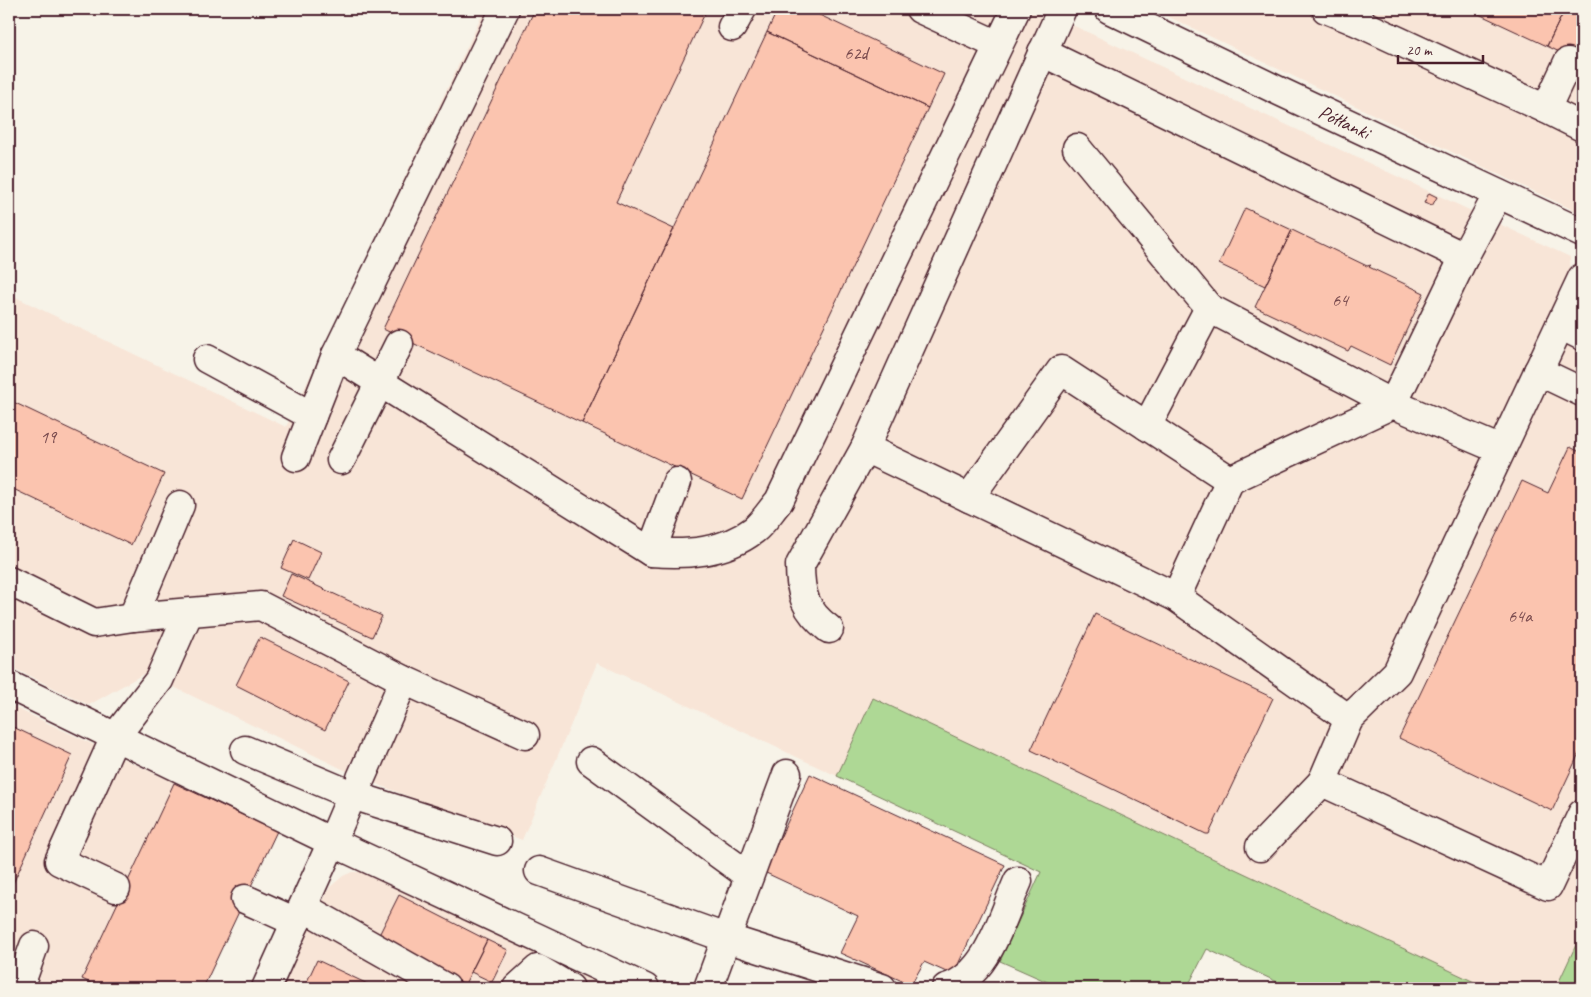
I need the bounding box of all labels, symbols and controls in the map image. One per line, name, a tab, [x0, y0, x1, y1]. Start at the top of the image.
scale bar	[1398, 32, 1484, 64]
text: 20 m	[1406, 41, 1433, 60]
house number: 62d	[844, 42, 871, 64]
street label: Półłanki	[1315, 99, 1376, 145]
house number: 64	[1332, 289, 1350, 311]
house number: 19	[40, 426, 58, 448]
house number: 64a	[1508, 605, 1533, 627]

